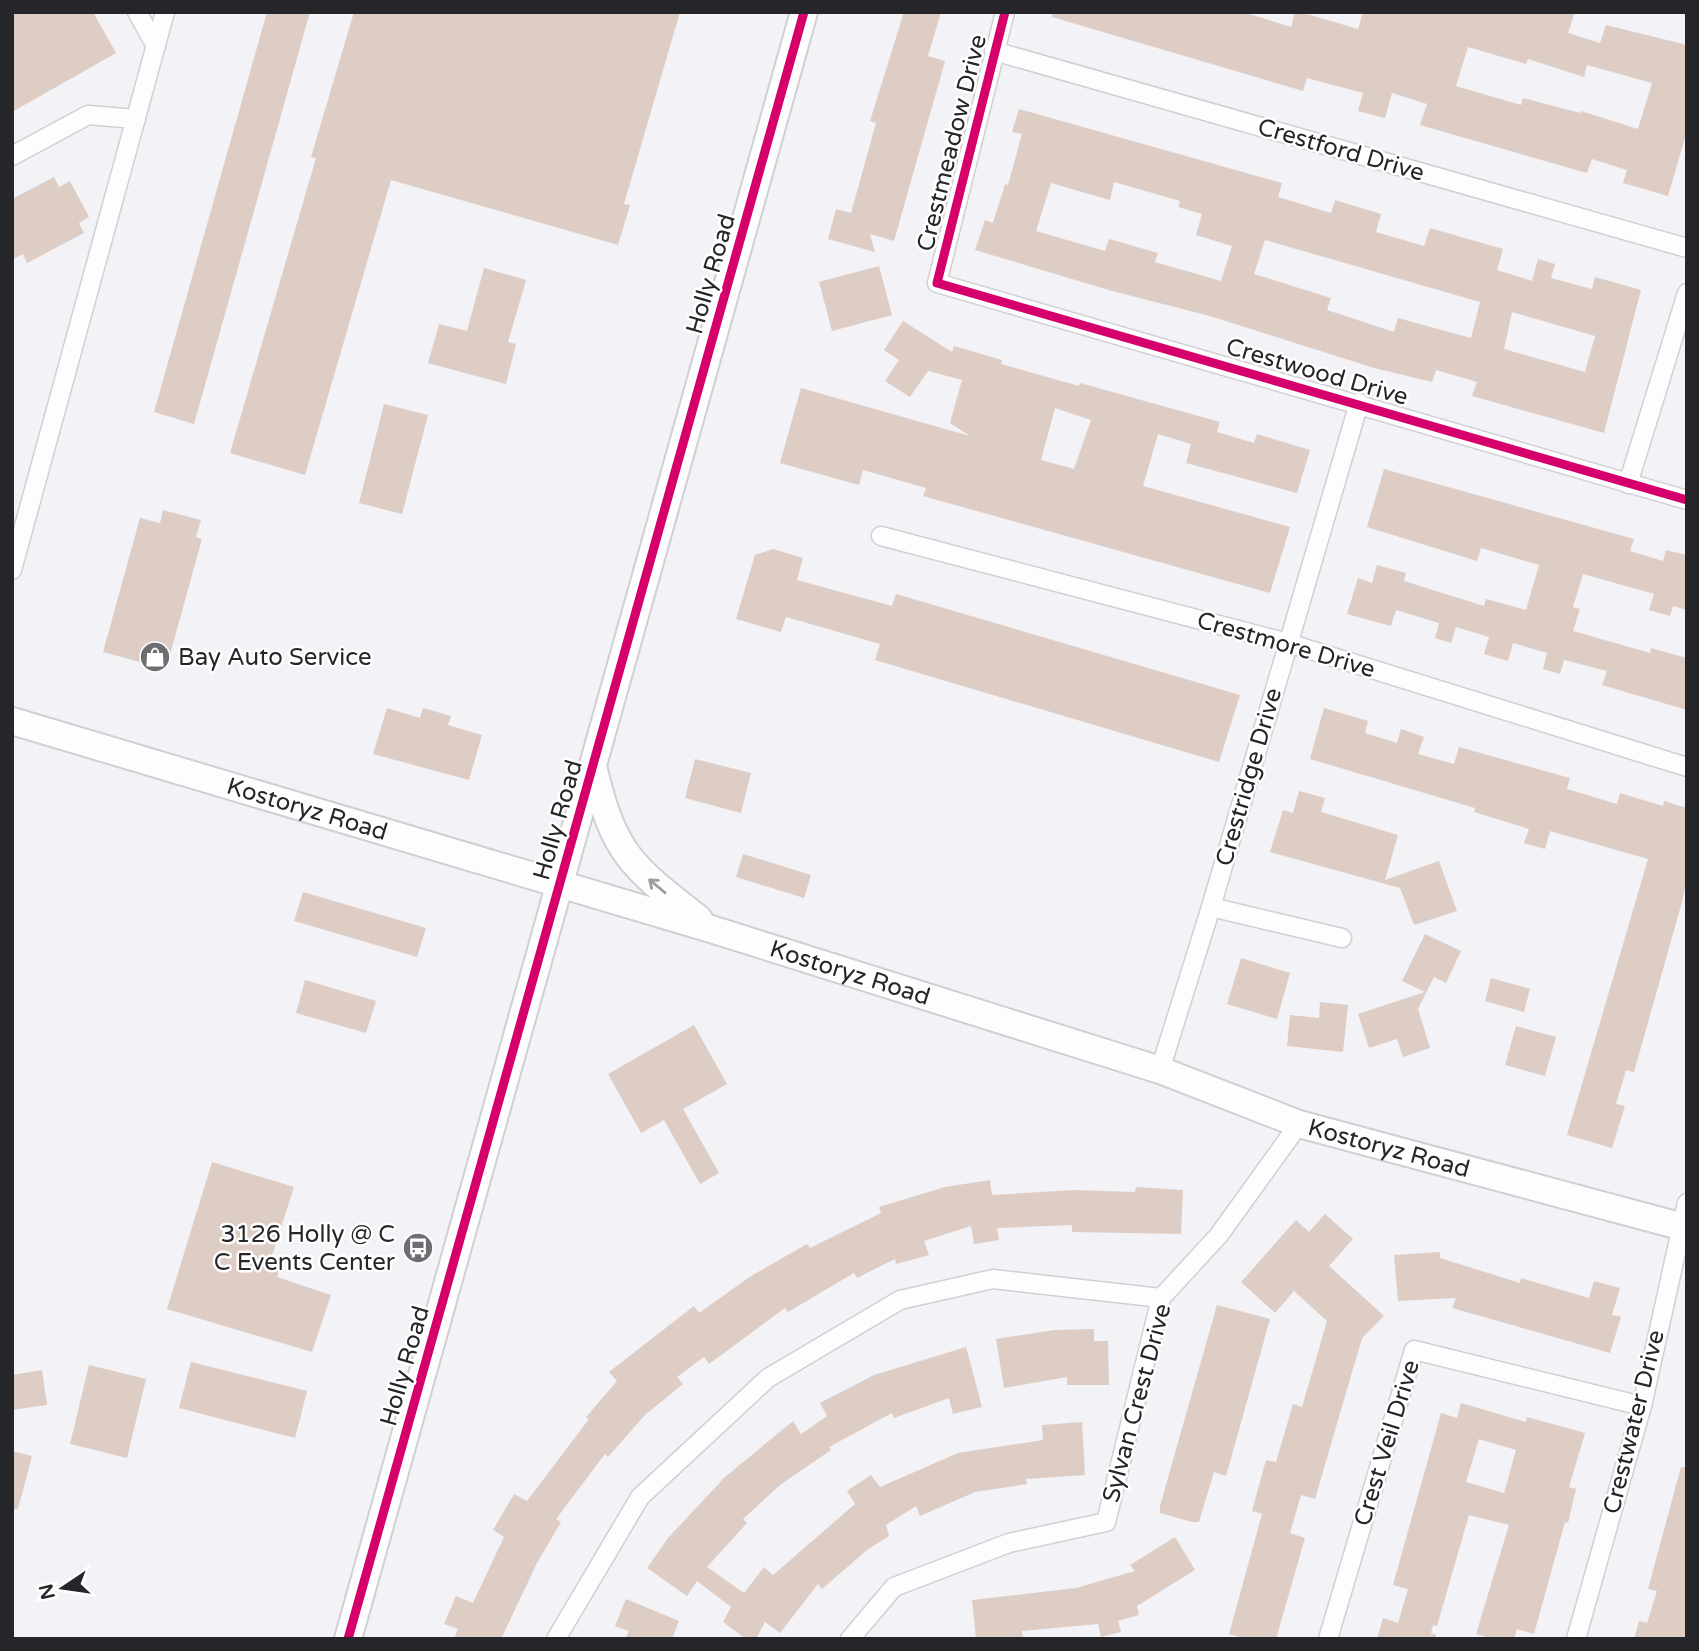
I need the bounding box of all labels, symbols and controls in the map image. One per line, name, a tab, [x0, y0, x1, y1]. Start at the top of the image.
street label: Crestmeadow Drive	[911, 32, 993, 254]
street label: Crestford Drive	[1254, 112, 1428, 188]
street label: Holly Road	[680, 211, 742, 337]
street label: Crestwood Drive	[1223, 332, 1411, 412]
street label: Crestmore Drive	[1194, 606, 1378, 684]
shop icon: Bay Auto Service	[138, 640, 172, 674]
place label: Bay Auto Service	[178, 643, 372, 672]
street label: Crestridge Drive	[1210, 685, 1288, 869]
street label: Holly Road	[527, 757, 589, 883]
street label: Kostoryz Road	[223, 771, 391, 846]
one-way arrow	[649, 879, 667, 894]
street label: Kostoryz Road	[766, 934, 934, 1011]
street label: Kostoryz Road	[1305, 1113, 1473, 1184]
place label: 3126 Holly @ C C Events Center	[214, 1220, 396, 1277]
bus stop icon: 3126 Holly @ C C Events Center	[401, 1231, 435, 1265]
street label: Sylvan Crest Drive	[1097, 1300, 1177, 1506]
street label: Holly Road	[374, 1303, 436, 1429]
street label: Crestwater Drive	[1597, 1327, 1671, 1517]
street label: Crest Veil Drive	[1348, 1357, 1426, 1529]
north arrow	[28, 1553, 98, 1623]
text: N	[35, 1582, 60, 1602]

